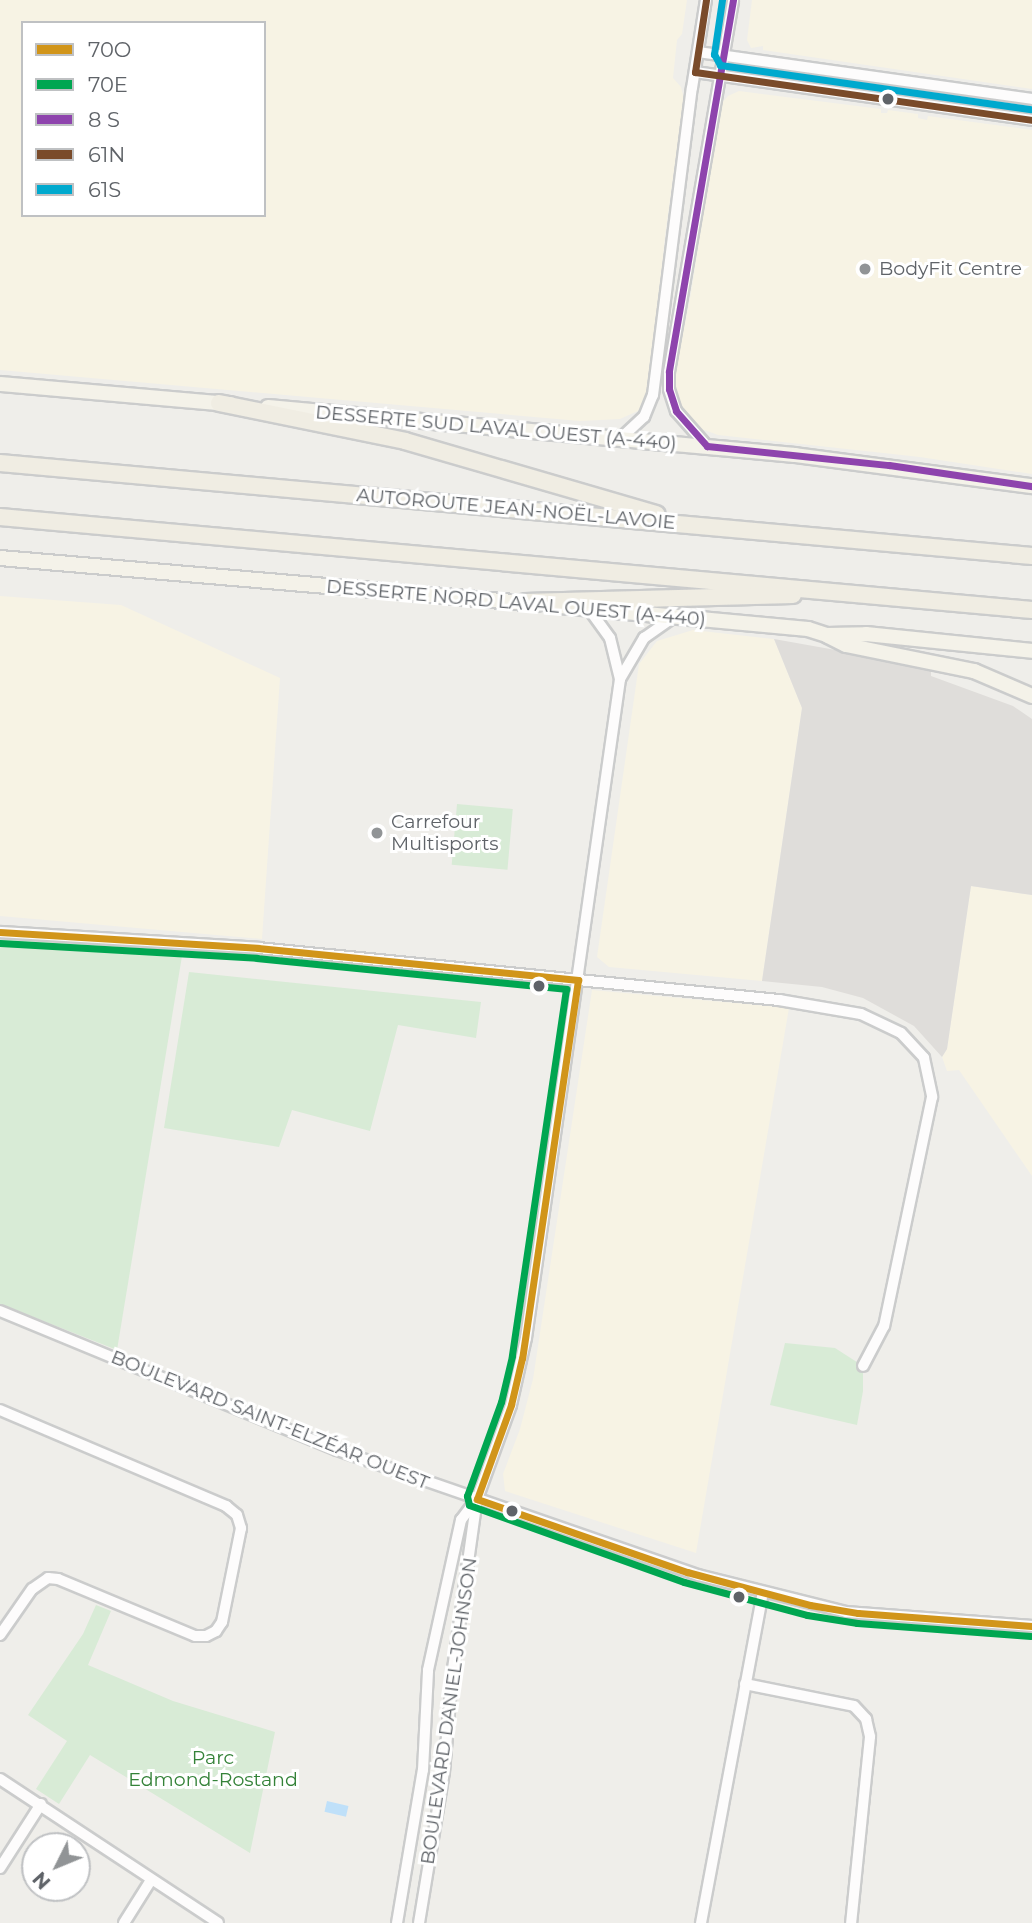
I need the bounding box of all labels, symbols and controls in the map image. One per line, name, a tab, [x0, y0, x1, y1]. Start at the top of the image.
legend	[21, 21, 266, 217]
text: 70O	[88, 37, 131, 62]
text: 70E	[88, 72, 128, 97]
unlabelled marker	[881, 92, 895, 106]
text: 8 S	[88, 107, 120, 132]
text: 61N	[88, 142, 125, 167]
text: 61S	[88, 177, 121, 202]
place label: BodyFit Centre	[879, 258, 1022, 280]
marker: BodyFit Centre	[857, 261, 873, 277]
street label: DESSERTE SUD LAVAL OUEST (A-440)	[314, 401, 678, 455]
street label: AUTOROUTE JEAN-NOËL-LAVOIE	[356, 484, 676, 534]
street label: DESSERTE NORD LAVAL OUEST (A-440)	[325, 575, 707, 631]
place label: Carrefour Multisports	[391, 811, 499, 855]
marker: Carrefour Multisports	[369, 825, 385, 841]
unlabelled marker	[532, 979, 546, 993]
street label: BOULEVARD SAINT-ELZÉAR OUEST	[108, 1346, 432, 1494]
unlabelled marker	[505, 1504, 519, 1518]
street label: BOULEVARD DANIEL-JOHNSON	[416, 1556, 482, 1866]
unlabelled marker	[732, 1590, 746, 1604]
park label: Parc Edmond-Rostand	[128, 1747, 298, 1791]
north arrow	[21, 1832, 91, 1902]
text: N	[28, 1867, 55, 1894]

